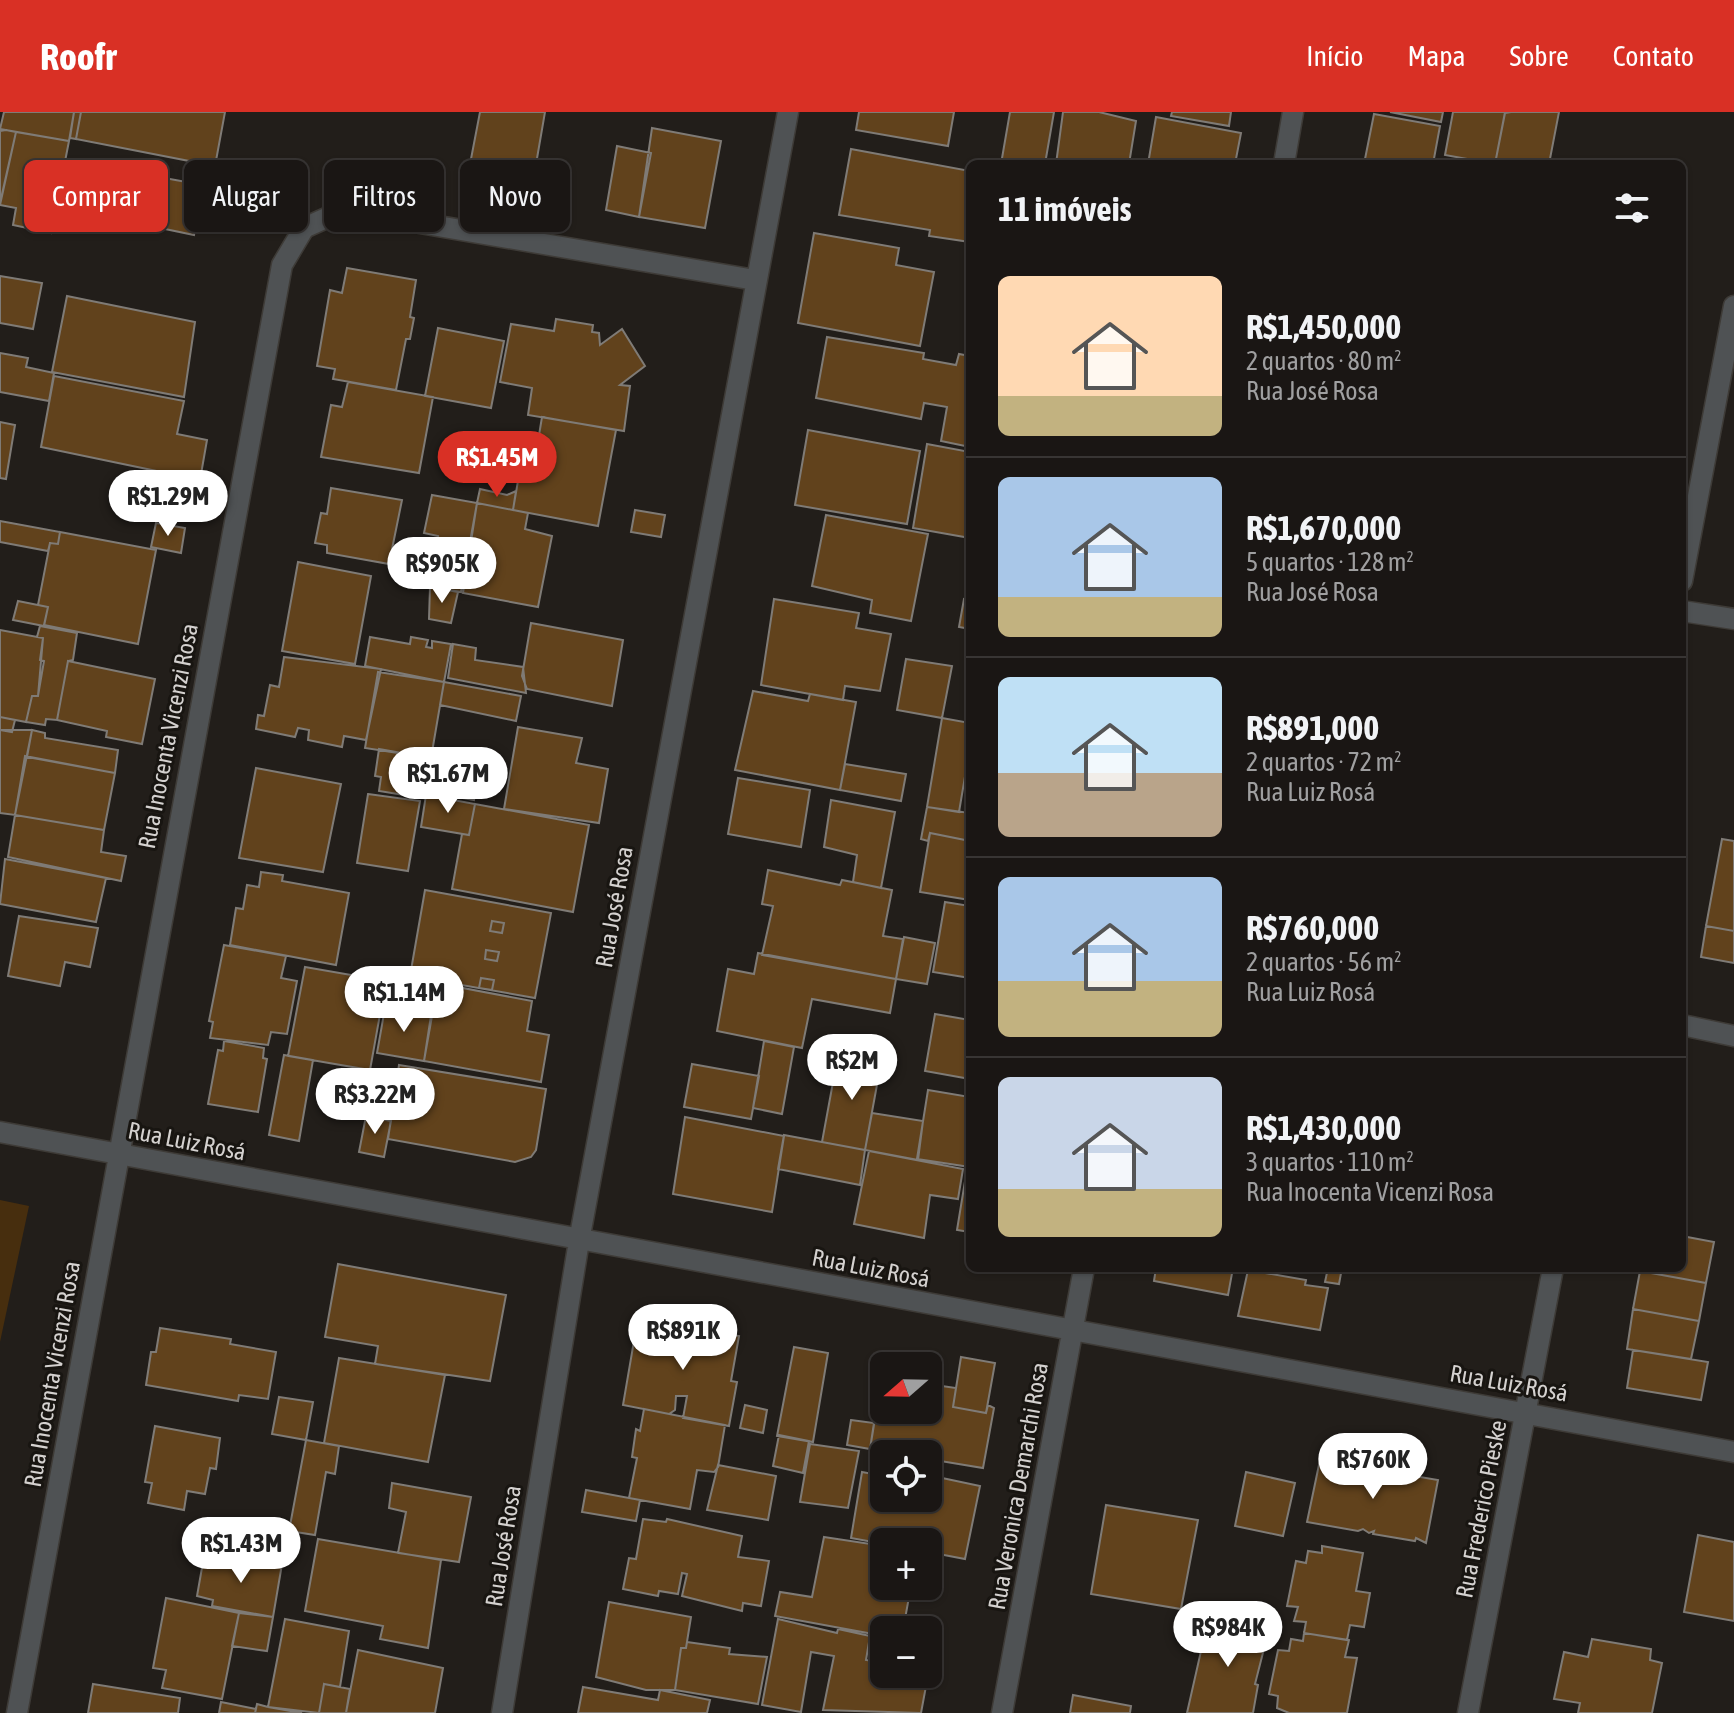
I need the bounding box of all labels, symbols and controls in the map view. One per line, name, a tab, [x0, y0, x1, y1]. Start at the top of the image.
text: Roofr	[40, 35, 116, 78]
text: Início	[1306, 40, 1363, 72]
text: Mapa	[1407, 40, 1465, 72]
text: Sobre	[1509, 40, 1569, 72]
text: Contato	[1613, 40, 1694, 72]
chip: Comprar	[24, 160, 168, 232]
chip: Alugar	[184, 160, 308, 232]
chip: Filtros	[324, 160, 444, 232]
chip: Novo	[460, 160, 570, 232]
icon: filters	[1610, 186, 1654, 230]
text: 11 imóveis	[998, 189, 1131, 228]
text: R$1,450,000	[1246, 307, 1401, 346]
icon: home	[1062, 308, 1158, 404]
text: 2 quartos · 80 m²	[1246, 346, 1401, 376]
text: Rua José Rosa	[1246, 376, 1379, 406]
pin: R$1.45M	[423, 431, 571, 499]
text: R$1.45M	[456, 442, 538, 472]
pin: R$1.29M	[94, 470, 242, 538]
text: R$1.29M	[127, 481, 209, 511]
text: R$1,670,000	[1246, 508, 1401, 547]
icon: home	[1062, 509, 1158, 605]
pin: R$905K	[377, 537, 507, 605]
text: 5 quartos · 128 m²	[1246, 547, 1414, 577]
text: R$905K	[405, 548, 479, 578]
text: Rua José Rosa	[1246, 577, 1379, 607]
street label: Rua Inocenta Vicenzi Rosa	[133, 621, 203, 851]
text: R$891,000	[1246, 708, 1379, 747]
icon: home	[1062, 709, 1158, 805]
pin: R$1.67M	[374, 747, 522, 815]
text: 2 quartos · 72 m²	[1246, 747, 1401, 777]
text: R$1.67M	[407, 758, 489, 788]
text: Rua Luiz Rosá	[1246, 777, 1375, 807]
street label: Rua José Rosa	[590, 844, 638, 970]
text: R$760,000	[1246, 908, 1379, 947]
icon: home	[1062, 909, 1158, 1005]
text: 2 quartos · 56 m²	[1246, 947, 1401, 977]
pin: R$1.14M	[330, 966, 478, 1034]
text: R$1.14M	[363, 977, 445, 1007]
text: Rua Luiz Rosá	[1246, 977, 1375, 1007]
pin: R$2M	[805, 1034, 899, 1102]
text: R$2M	[825, 1045, 879, 1075]
pin: R$3.22M	[301, 1068, 449, 1136]
text: R$3.22M	[334, 1079, 416, 1109]
text: R$1,430,000	[1246, 1108, 1401, 1147]
icon: home	[1062, 1109, 1158, 1205]
street label: Rua Luiz Rosá	[126, 1116, 248, 1166]
text: 3 quartos · 110 m²	[1246, 1147, 1414, 1177]
text: Rua Inocenta Vicenzi Rosa	[1246, 1177, 1494, 1207]
street label: Rua Luiz Rosá	[810, 1243, 932, 1293]
street label: Rua Inocenta Vicenzi Rosa	[19, 1259, 85, 1489]
pin: R$891K	[618, 1304, 748, 1372]
text: R$891K	[646, 1315, 720, 1345]
north arrow	[870, 1352, 942, 1424]
map controls	[870, 1352, 942, 1688]
street label: Rua Luiz Rosá	[1448, 1359, 1570, 1407]
street label: Rua Veronica Demarchi Rosa	[983, 1360, 1053, 1612]
street label: Rua Frederico Pieske	[1451, 1418, 1511, 1600]
pin: R$760K	[1308, 1433, 1438, 1501]
button: locate	[870, 1440, 942, 1512]
text: R$760K	[1336, 1444, 1410, 1474]
street label: Rua José Rosa	[480, 1483, 526, 1609]
pin: R$1.43M	[167, 1517, 315, 1585]
text: R$1.43M	[200, 1528, 282, 1558]
button: +	[870, 1528, 942, 1600]
pin: R$984K	[1163, 1601, 1293, 1669]
text: R$984K	[1191, 1612, 1265, 1642]
button: −	[870, 1616, 942, 1688]

